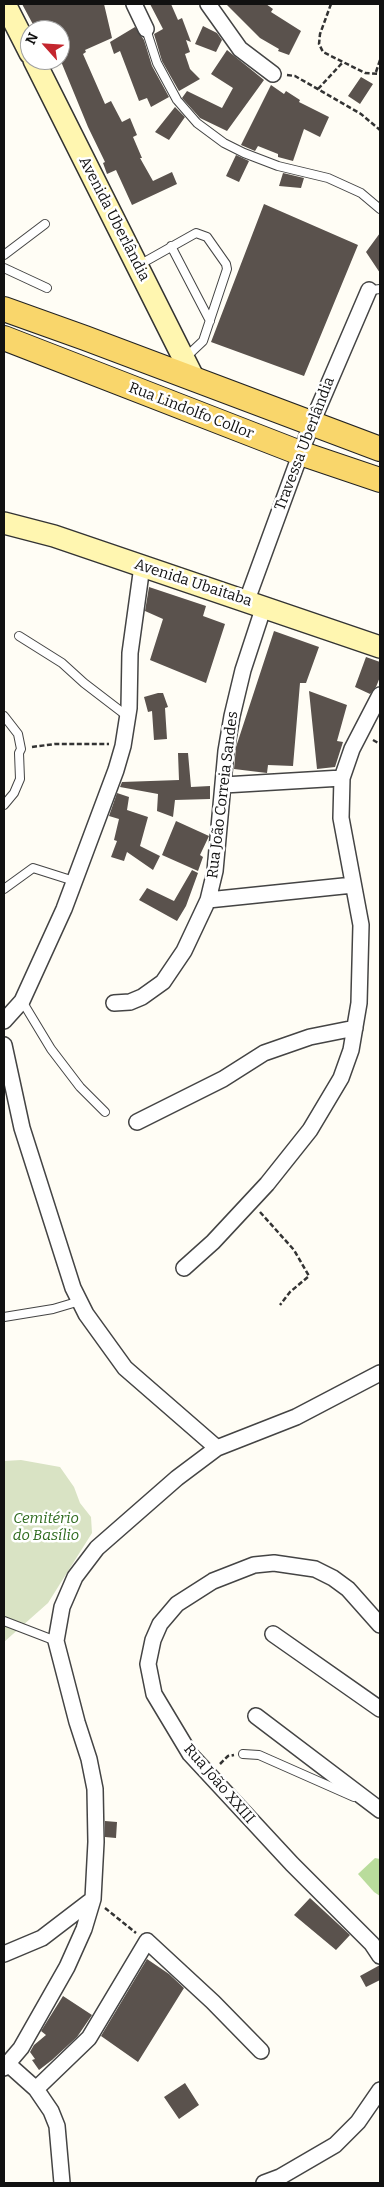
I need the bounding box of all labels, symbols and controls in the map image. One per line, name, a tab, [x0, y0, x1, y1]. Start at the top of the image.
north arrow	[20, 20, 70, 70]
text: N	[22, 30, 42, 47]
street label: Avenida Uberlândia	[75, 154, 153, 284]
street label: Travessa Uberlândia	[271, 375, 339, 513]
street label: Rua Lindolfo Collor	[126, 379, 256, 443]
street label: Avenida Ubaitaba	[132, 555, 254, 611]
street label: Rua João Correia Sandes	[204, 710, 242, 880]
park label: Cemitério do Basílio	[13, 1510, 79, 1545]
street label: Rua João XXIII	[180, 1741, 258, 1827]

